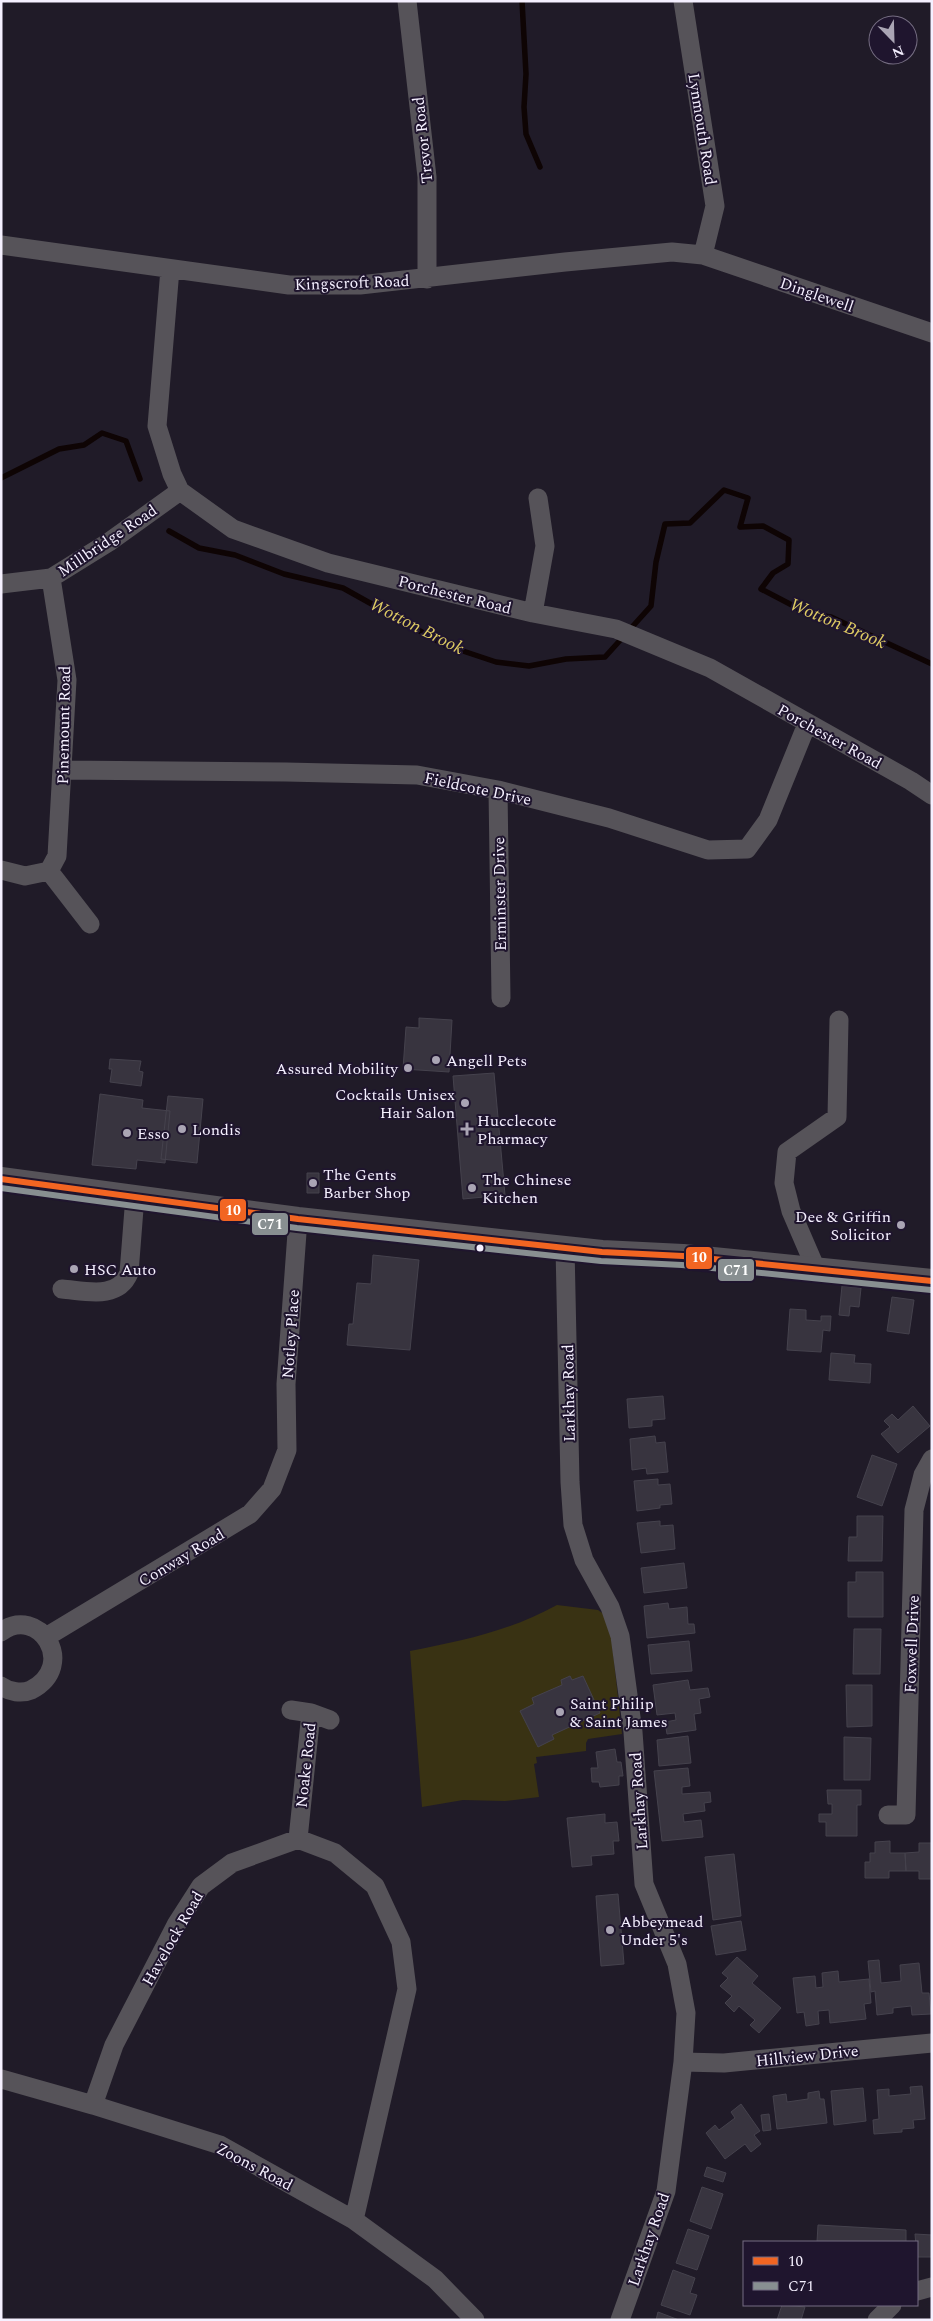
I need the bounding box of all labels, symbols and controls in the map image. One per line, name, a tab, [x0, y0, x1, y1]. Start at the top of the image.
north arrow	[868, 15, 918, 65]
text: N	[889, 40, 907, 63]
street label: Lynmouth Road	[681, 71, 723, 187]
street label: Trevor Road	[407, 95, 439, 184]
street label: Kingscroft Road	[294, 269, 410, 297]
street label: Dinglewell	[776, 271, 857, 319]
street label: Millbridge Road	[53, 499, 162, 583]
street label: Porchester Road	[395, 569, 514, 621]
water label: Wotton Brook	[365, 591, 469, 662]
water label: Wotton Brook	[785, 591, 891, 656]
street label: Pinemount Road	[51, 665, 77, 785]
street label: Porchester Road	[773, 698, 886, 776]
street label: Fieldcote Drive	[422, 766, 534, 812]
street label: Erminster Drive	[487, 837, 513, 951]
place label: Angell Pets	[446, 1049, 527, 1073]
marker: Angell Pets	[430, 1054, 442, 1066]
place label: Assured Mobility	[276, 1057, 399, 1081]
marker: Assured Mobility	[402, 1062, 414, 1074]
place label: Cocktails Unisex Hair Salon	[335, 1083, 455, 1125]
marker: Cocktails Unisex Hair Salon	[459, 1097, 471, 1109]
place label: Hucclecote Pharmacy	[477, 1109, 556, 1151]
place label: Londis	[192, 1118, 241, 1142]
place label: Esso	[137, 1122, 170, 1146]
marker: Londis	[176, 1123, 188, 1135]
marker: Hucclecote Pharmacy	[461, 1123, 473, 1135]
marker: Esso	[121, 1127, 133, 1139]
place label: The Gents Barber Shop	[323, 1163, 410, 1205]
place label: The Chinese Kitchen	[482, 1168, 571, 1210]
marker: The Gents Barber Shop	[307, 1177, 319, 1189]
marker: The Chinese Kitchen	[466, 1182, 478, 1194]
line badge: 10	[219, 1198, 247, 1222]
text: 10	[225, 1200, 241, 1221]
place label: Dee & Griffin Solicitor	[795, 1205, 891, 1247]
line badge: C71	[251, 1212, 289, 1236]
text: C71	[257, 1214, 283, 1235]
marker: Dee & Griffin Solicitor	[895, 1219, 907, 1231]
unlabelled marker	[475, 1243, 485, 1253]
line badge: 10	[685, 1246, 713, 1270]
text: 10	[691, 1247, 707, 1268]
place label: HSC Auto	[84, 1258, 156, 1282]
line badge: C71	[717, 1258, 755, 1282]
text: C71	[723, 1260, 749, 1281]
marker: HSC Auto	[68, 1263, 80, 1275]
street label: Notley Place	[276, 1289, 306, 1379]
street label: Larkhay Road	[556, 1344, 582, 1442]
street label: Conway Road	[134, 1523, 229, 1593]
street label: Foxwell Drive	[898, 1595, 926, 1694]
place label: Saint Philip & Saint James	[570, 1692, 668, 1734]
marker: Saint Philip & Saint James	[554, 1706, 566, 1718]
street label: Noake Road	[290, 1721, 322, 1809]
street label: Larkhay Road	[624, 1751, 654, 1851]
street label: Havelock Road	[136, 1886, 210, 1991]
place label: Abbeymead Under 5's	[620, 1910, 703, 1952]
marker: Abbeymead Under 5's	[604, 1924, 616, 1936]
street label: Hillview Drive	[755, 2039, 860, 2073]
street label: Zoons Road	[212, 2137, 297, 2197]
street label: Larkhay Road	[622, 2189, 676, 2289]
legend	[743, 2241, 918, 2306]
text: 10	[788, 2250, 803, 2273]
text: C71	[788, 2275, 814, 2298]

